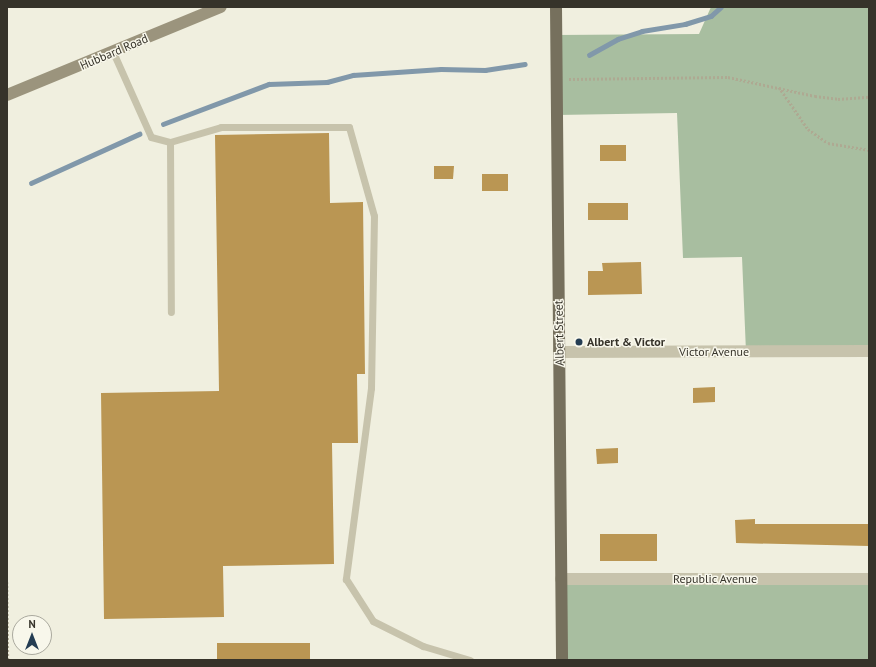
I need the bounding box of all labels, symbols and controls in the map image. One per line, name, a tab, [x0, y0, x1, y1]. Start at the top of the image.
street label: Hubbard Road	[78, 31, 150, 73]
street label: Albert Street	[551, 300, 567, 366]
place label: Albert & Victor	[587, 335, 665, 349]
marker: Albert & Victor	[574, 337, 584, 347]
street label: Victor Avenue	[679, 345, 749, 359]
street label: Republic Avenue	[673, 572, 757, 586]
north arrow	[12, 615, 52, 655]
text: N	[28, 617, 36, 631]

